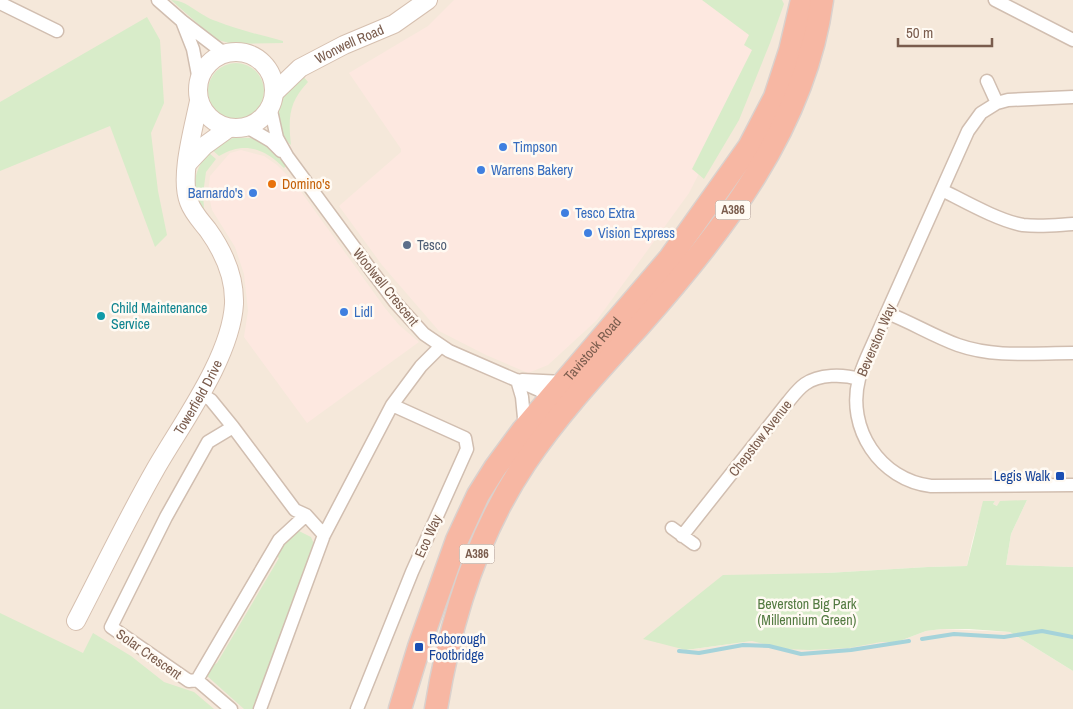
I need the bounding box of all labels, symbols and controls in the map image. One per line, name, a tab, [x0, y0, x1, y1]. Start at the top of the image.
scale bar	[898, 15, 992, 47]
street label: Wonwell Road	[312, 20, 386, 68]
text: 50 m	[906, 22, 933, 43]
place label: Timpson	[513, 138, 557, 156]
marker: Timpson	[497, 141, 509, 153]
place label: Warrens Bakery	[491, 161, 573, 179]
marker: Warrens Bakery	[475, 164, 487, 176]
place label: Domino's	[282, 175, 330, 193]
marker: Domino's	[266, 178, 278, 190]
place label: Barnardo's	[188, 184, 243, 202]
marker: Barnardo's	[247, 187, 259, 199]
road number: A386	[716, 200, 750, 220]
place label: Tesco Extra	[575, 204, 636, 222]
marker: Tesco Extra	[559, 207, 571, 219]
place label: Vision Express	[598, 224, 675, 242]
marker: Vision Express	[582, 227, 594, 239]
place label: Tesco	[417, 236, 447, 254]
marker: Tesco	[401, 239, 413, 251]
street label: Woolwell Crescent	[349, 244, 423, 330]
place label: Child Maintenance Service	[111, 299, 207, 333]
street label: Beverston Way	[853, 301, 900, 379]
place label: Lidl	[354, 303, 373, 321]
marker: Lidl	[338, 306, 350, 318]
marker: Child Maintenance Service	[95, 310, 107, 322]
street label: Tavistock Road	[560, 313, 625, 385]
street label: Towerfield Drive	[170, 357, 226, 438]
street label: Chepstow Avenue	[724, 396, 796, 480]
place label: Legis Walk	[994, 467, 1050, 485]
marker: Legis Walk	[1054, 470, 1066, 482]
street label: Eco Way	[411, 511, 446, 560]
road number: A386	[460, 544, 494, 564]
park label: Beverston Big Park (Millennium Green)	[758, 595, 857, 629]
street label: Solar Crescent	[113, 625, 185, 683]
place label: Roborough Footbridge	[429, 630, 486, 664]
marker: Roborough Footbridge	[413, 641, 425, 653]

